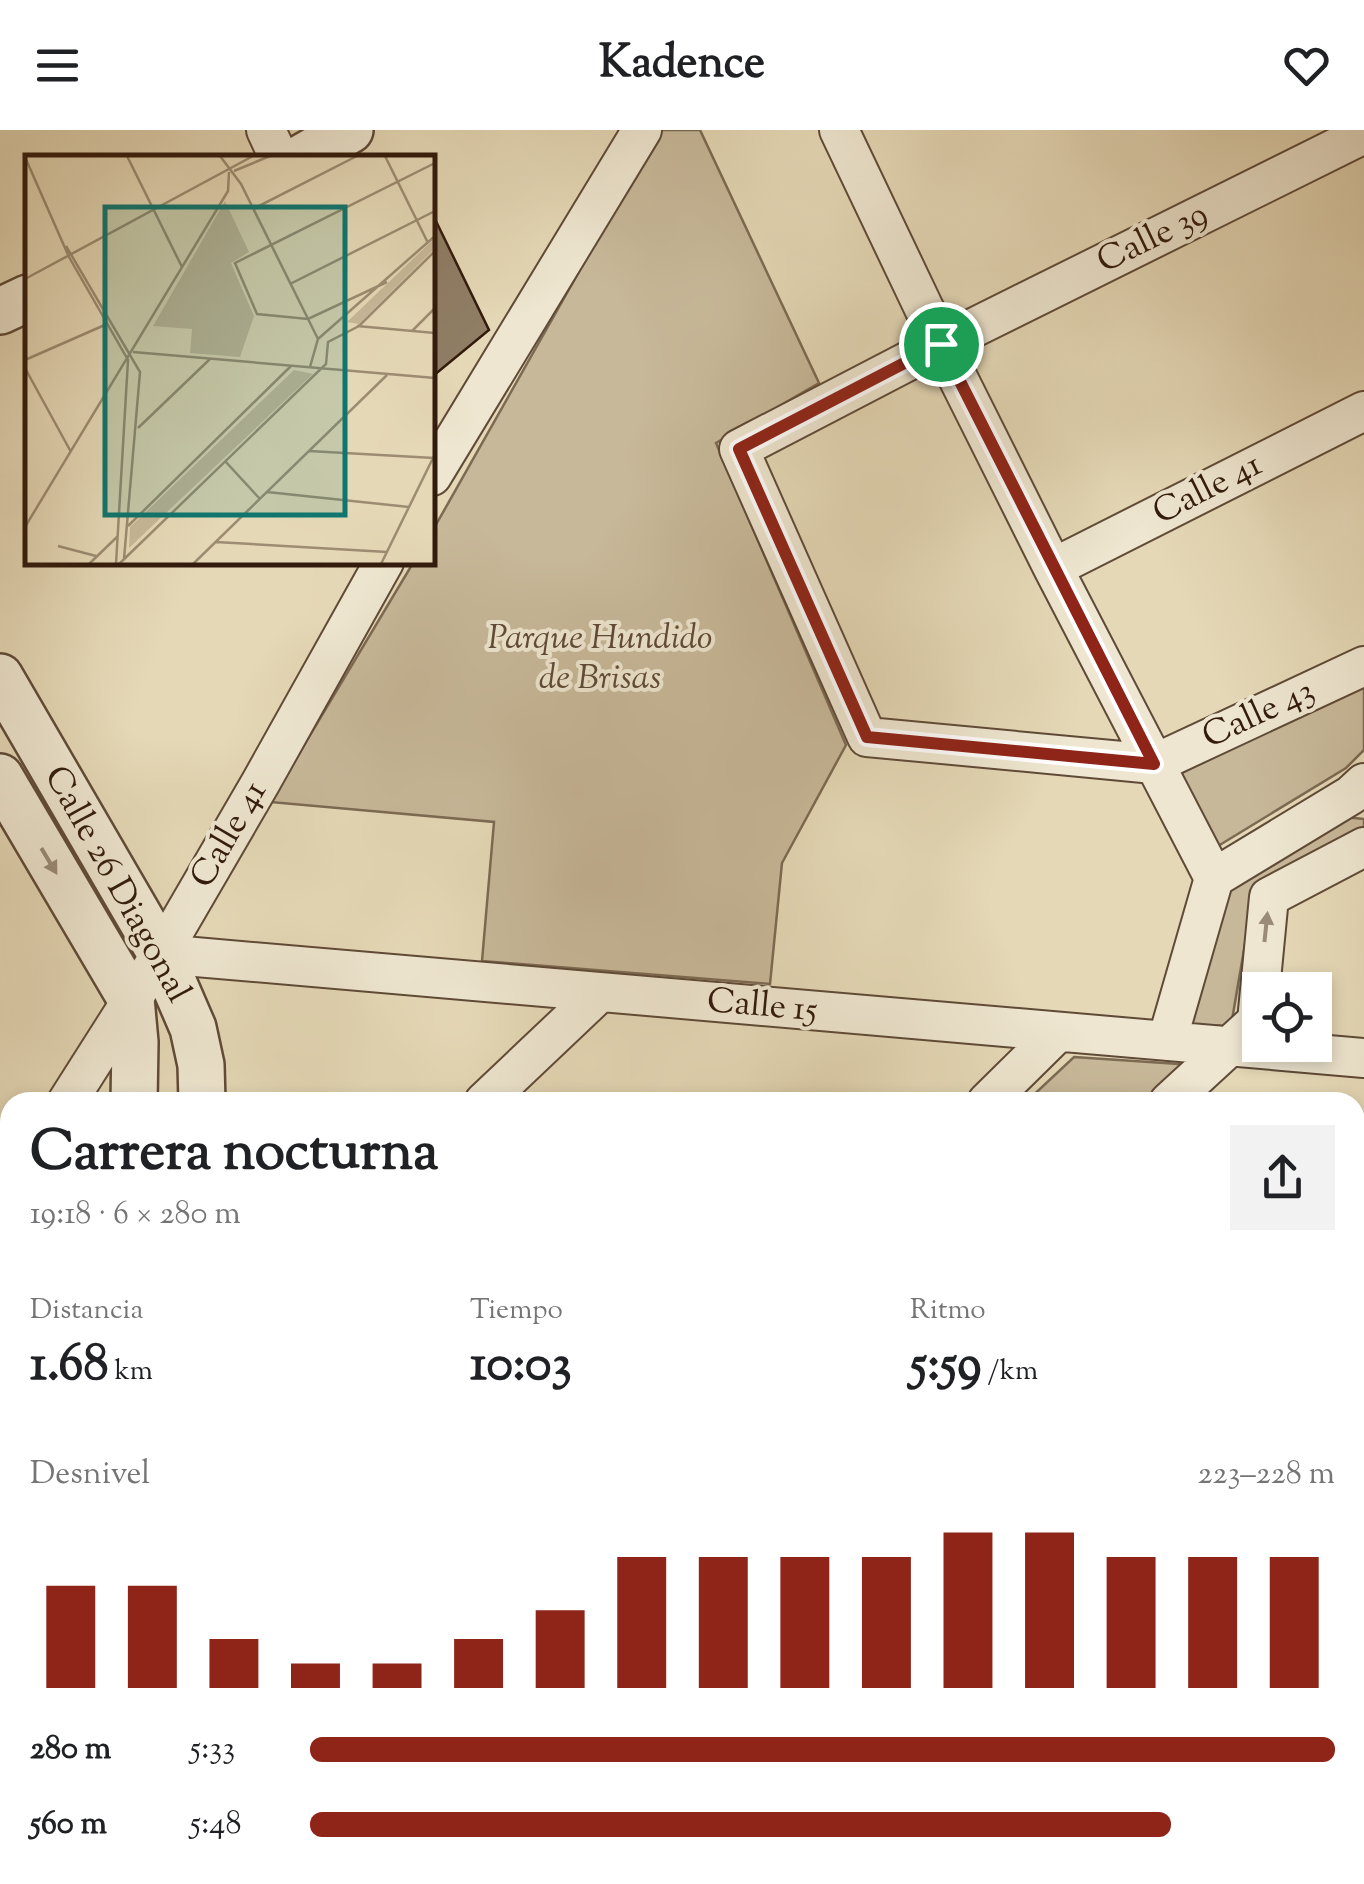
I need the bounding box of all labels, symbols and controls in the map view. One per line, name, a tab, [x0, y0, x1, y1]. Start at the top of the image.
text: Kadence	[599, 33, 765, 98]
icon: menu	[30, 38, 85, 93]
icon: heart	[1279, 38, 1334, 93]
inset map	[25, 155, 435, 565]
street label: Calle 39	[1089, 190, 1217, 288]
pin	[899, 302, 984, 387]
icon: arrive	[914, 317, 969, 372]
street label: Calle 41	[1145, 441, 1271, 539]
park label: Parque Hundido de Brisas	[488, 614, 712, 705]
street label: Calle 43	[1194, 667, 1324, 763]
street label: Calle 26 Diagonal	[30, 757, 202, 1013]
street label: Calle 41	[179, 772, 281, 898]
one-way arrow	[41, 847, 58, 876]
one-way arrow	[1259, 910, 1275, 942]
map controls	[1242, 972, 1332, 1062]
button: locate	[1242, 972, 1332, 1062]
street label: Calle 15	[705, 977, 819, 1037]
text: Carrera nocturna	[30, 1115, 438, 1194]
button: share	[1230, 1125, 1335, 1230]
text: 19:18 · 6 × 280 m	[30, 1192, 241, 1238]
text: Distancia	[30, 1291, 143, 1331]
text: Tiempo	[470, 1291, 563, 1331]
text: Ritmo	[910, 1291, 986, 1331]
text: 1.68	[30, 1331, 108, 1403]
text: 10:03	[470, 1331, 572, 1403]
text: 5:59	[910, 1331, 982, 1403]
text: km	[108, 1352, 153, 1392]
text: /km	[982, 1352, 1038, 1392]
text: Desnivel	[30, 1452, 150, 1498]
text: 223–228 m	[1197, 1452, 1335, 1498]
text: 280 m	[30, 1727, 111, 1773]
text: 5:33	[190, 1727, 235, 1773]
text: 560 m	[30, 1802, 107, 1848]
text: 5:48	[190, 1802, 241, 1848]

